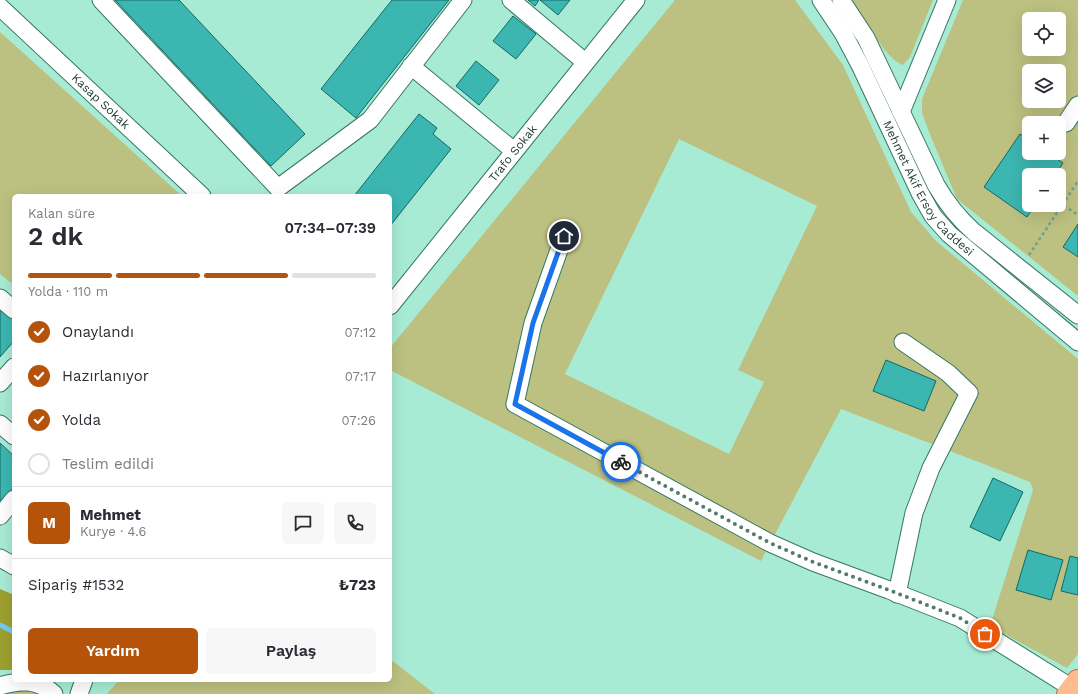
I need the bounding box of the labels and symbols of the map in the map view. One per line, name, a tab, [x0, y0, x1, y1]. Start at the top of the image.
street label: Kasap Sokak	[69, 71, 133, 132]
street label: Mehmet Akif Ersoy Caddesi	[880, 118, 977, 259]
street label: Trafo Sokak	[486, 122, 540, 184]
pin	[547, 219, 581, 253]
courier	[601, 442, 641, 482]
pin	[968, 617, 1002, 651]

